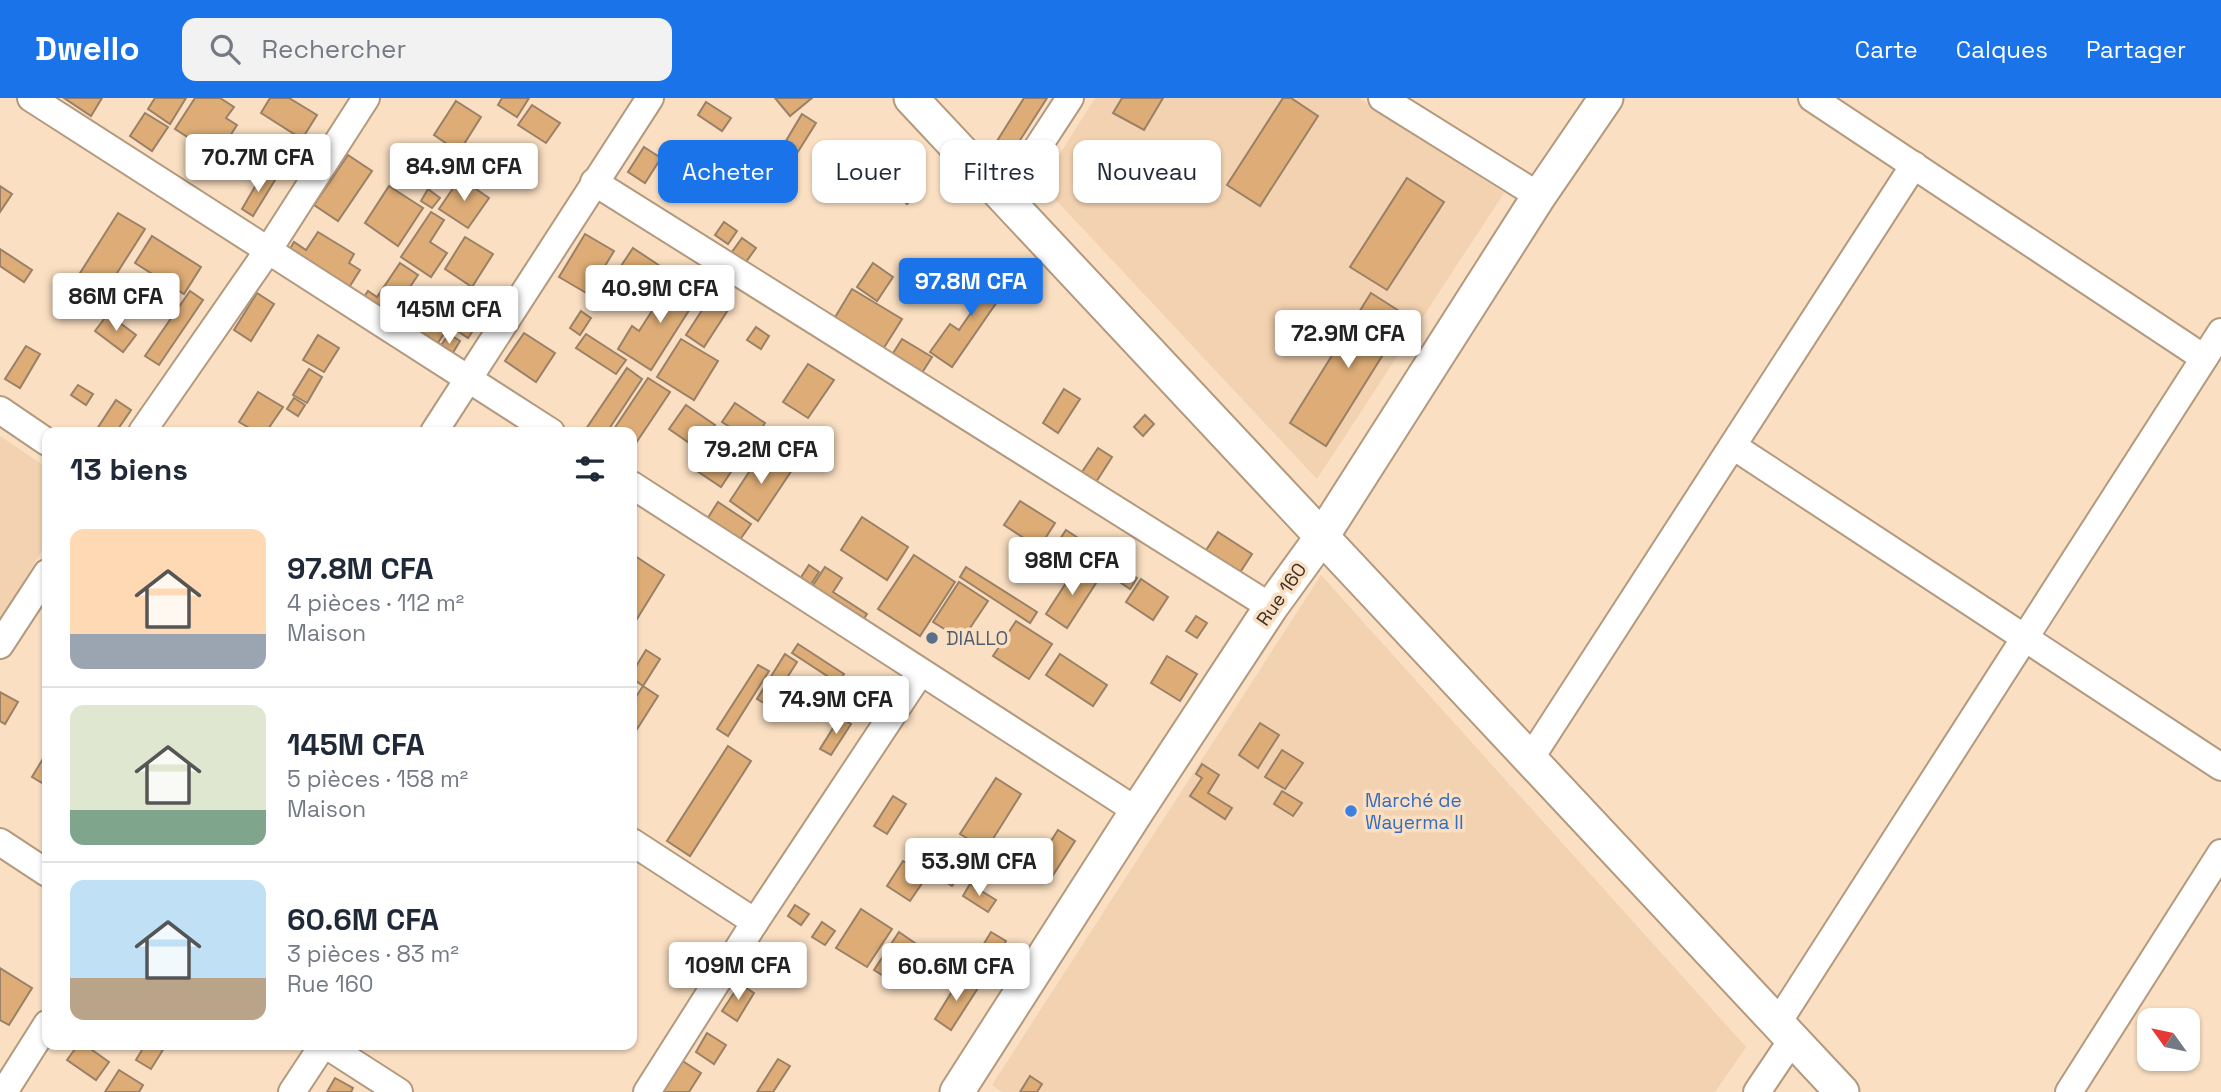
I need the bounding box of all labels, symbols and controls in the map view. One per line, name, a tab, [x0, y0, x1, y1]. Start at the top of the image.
search box	[182, 18, 672, 81]
text: Dwello	[35, 28, 140, 70]
icon: search	[206, 30, 244, 68]
text: Rechercher	[262, 32, 406, 66]
text: Carte	[1855, 34, 1918, 65]
text: Calques	[1956, 34, 2048, 65]
text: Partager	[2086, 34, 2186, 65]
pin: 70.7M CFA	[178, 134, 338, 194]
chip: Acheter	[658, 140, 798, 203]
chip: Louer	[812, 140, 926, 203]
chip: Filtres	[940, 140, 1059, 203]
chip: Nouveau	[1073, 140, 1221, 203]
text: 70.7M CFA	[202, 142, 314, 172]
pin: 84.9M CFA	[384, 144, 544, 203]
text: 84.9M CFA	[406, 151, 522, 181]
pin: 97.8M CFA	[891, 258, 1051, 318]
pin: 40.9M CFA	[580, 266, 740, 325]
text: 97.8M CFA	[915, 266, 1027, 296]
text: 40.9M CFA	[601, 273, 719, 303]
pin: 86M CFA	[51, 274, 181, 333]
text: 86M CFA	[69, 281, 163, 311]
pin: 145M CFA	[377, 286, 521, 346]
text: 145M CFA	[396, 294, 502, 324]
pin: 72.9M CFA	[1268, 310, 1428, 370]
text: 72.9M CFA	[1291, 318, 1405, 348]
pin: 79.2M CFA	[681, 426, 841, 486]
text: 79.2M CFA	[704, 434, 818, 464]
text: 13 biens	[70, 450, 188, 489]
icon: filters	[571, 450, 609, 488]
pin: 98M CFA	[1007, 538, 1137, 597]
text: 98M CFA	[1025, 545, 1119, 575]
text: 97.8M CFA	[287, 549, 434, 588]
icon: home	[126, 557, 210, 641]
street label: Rue 160	[1251, 558, 1312, 631]
text: 4 pièces · 112 m²	[287, 588, 464, 618]
text: Maison	[287, 618, 366, 648]
place label: DIALLO	[946, 626, 1008, 651]
marker: DIALLO	[924, 630, 940, 646]
pin: 74.9M CFA	[756, 676, 916, 736]
text: 74.9M CFA	[779, 684, 893, 714]
text: 145M CFA	[287, 725, 425, 764]
icon: home	[126, 733, 210, 817]
text: 5 pièces · 158 m²	[287, 764, 468, 794]
place label: Marché de Wayerma II	[1365, 788, 1464, 835]
text: Maison	[287, 794, 366, 824]
marker: Marché de Wayerma II	[1343, 803, 1359, 819]
pin: 53.9M CFA	[899, 838, 1059, 898]
text: 53.9M CFA	[921, 846, 1037, 876]
text: 60.6M CFA	[287, 900, 439, 939]
icon: home	[126, 908, 210, 992]
text: 3 pièces · 83 m²	[287, 939, 459, 969]
pin: 109M CFA	[666, 942, 810, 1002]
pin: 60.6M CFA	[876, 944, 1036, 1003]
text: 109M CFA	[685, 950, 791, 980]
text: 60.6M CFA	[898, 951, 1014, 981]
text: Rue 160	[287, 969, 374, 999]
north arrow	[2137, 1008, 2200, 1071]
map controls	[2137, 1008, 2200, 1071]

